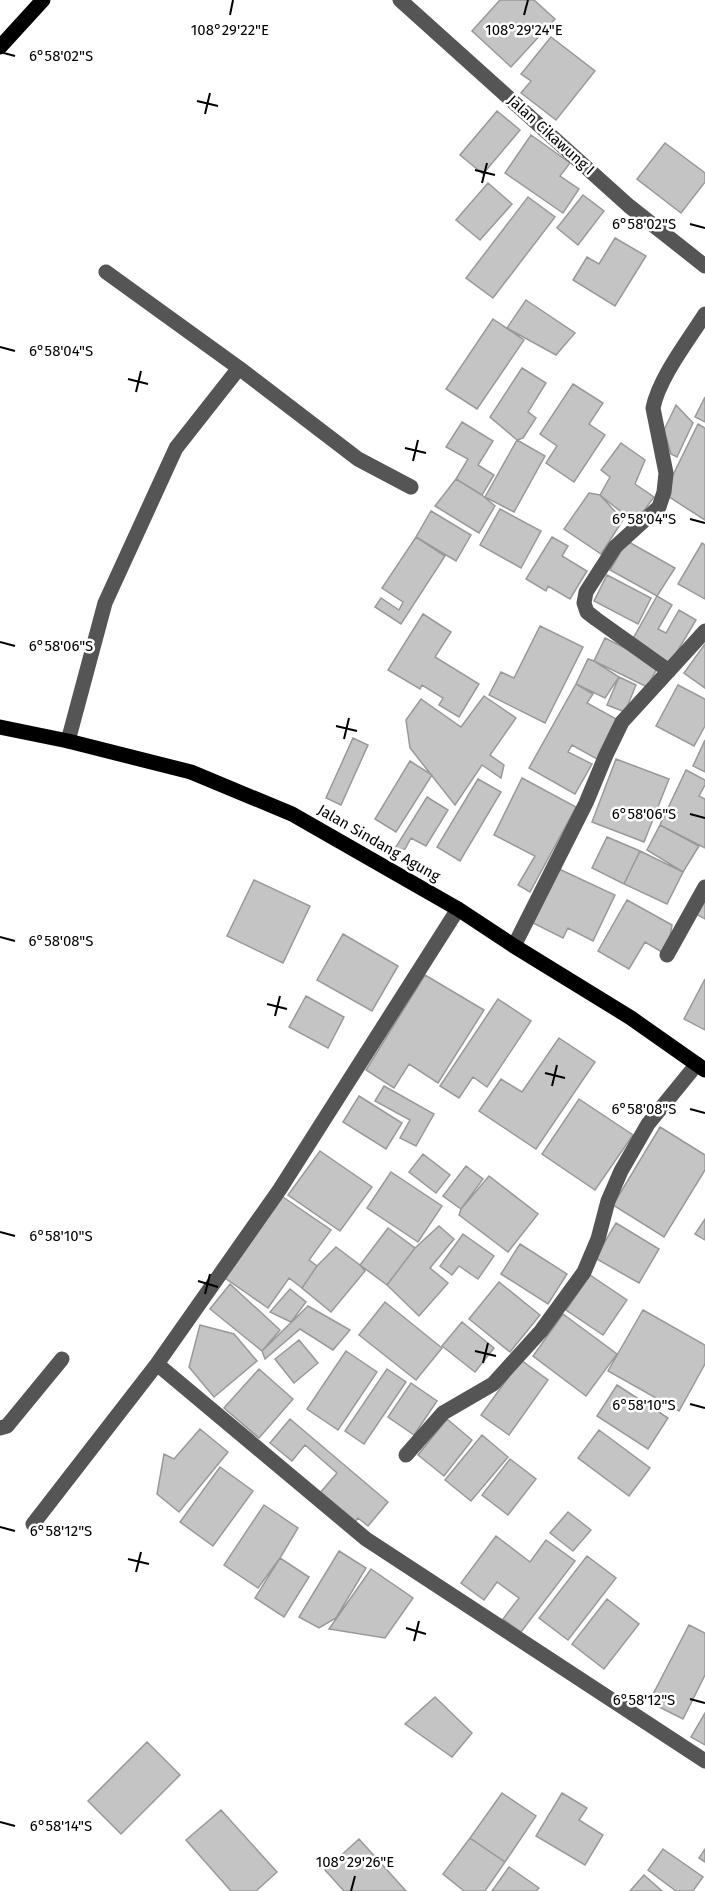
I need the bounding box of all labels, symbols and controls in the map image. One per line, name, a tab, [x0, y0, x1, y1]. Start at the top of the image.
text: 108°29'22"E	[191, 21, 269, 39]
text: 108°29'24"E	[485, 21, 563, 39]
text: 6°58'02"S	[29, 47, 93, 65]
street label: Jalan Cikawung I	[504, 91, 598, 179]
text: 6°58'02"S	[612, 215, 676, 233]
text: 6°58'04"S	[29, 342, 93, 360]
text: 6°58'04"S	[612, 510, 676, 528]
text: 6°58'06"S	[29, 637, 93, 655]
street label: Jalan Sindang Agung	[315, 801, 444, 885]
text: 6°58'06"S	[612, 805, 676, 823]
text: 6°58'08"S	[29, 932, 93, 950]
text: 6°58'08"S	[612, 1100, 676, 1118]
text: 6°58'10"S	[29, 1227, 93, 1245]
text: 6°58'10"S	[612, 1396, 676, 1414]
text: 6°58'12"S	[30, 1522, 92, 1540]
text: 6°58'12"S	[613, 1691, 675, 1709]
text: 6°58'14"S	[30, 1817, 92, 1835]
text: 108°29'26"E	[316, 1853, 394, 1871]

